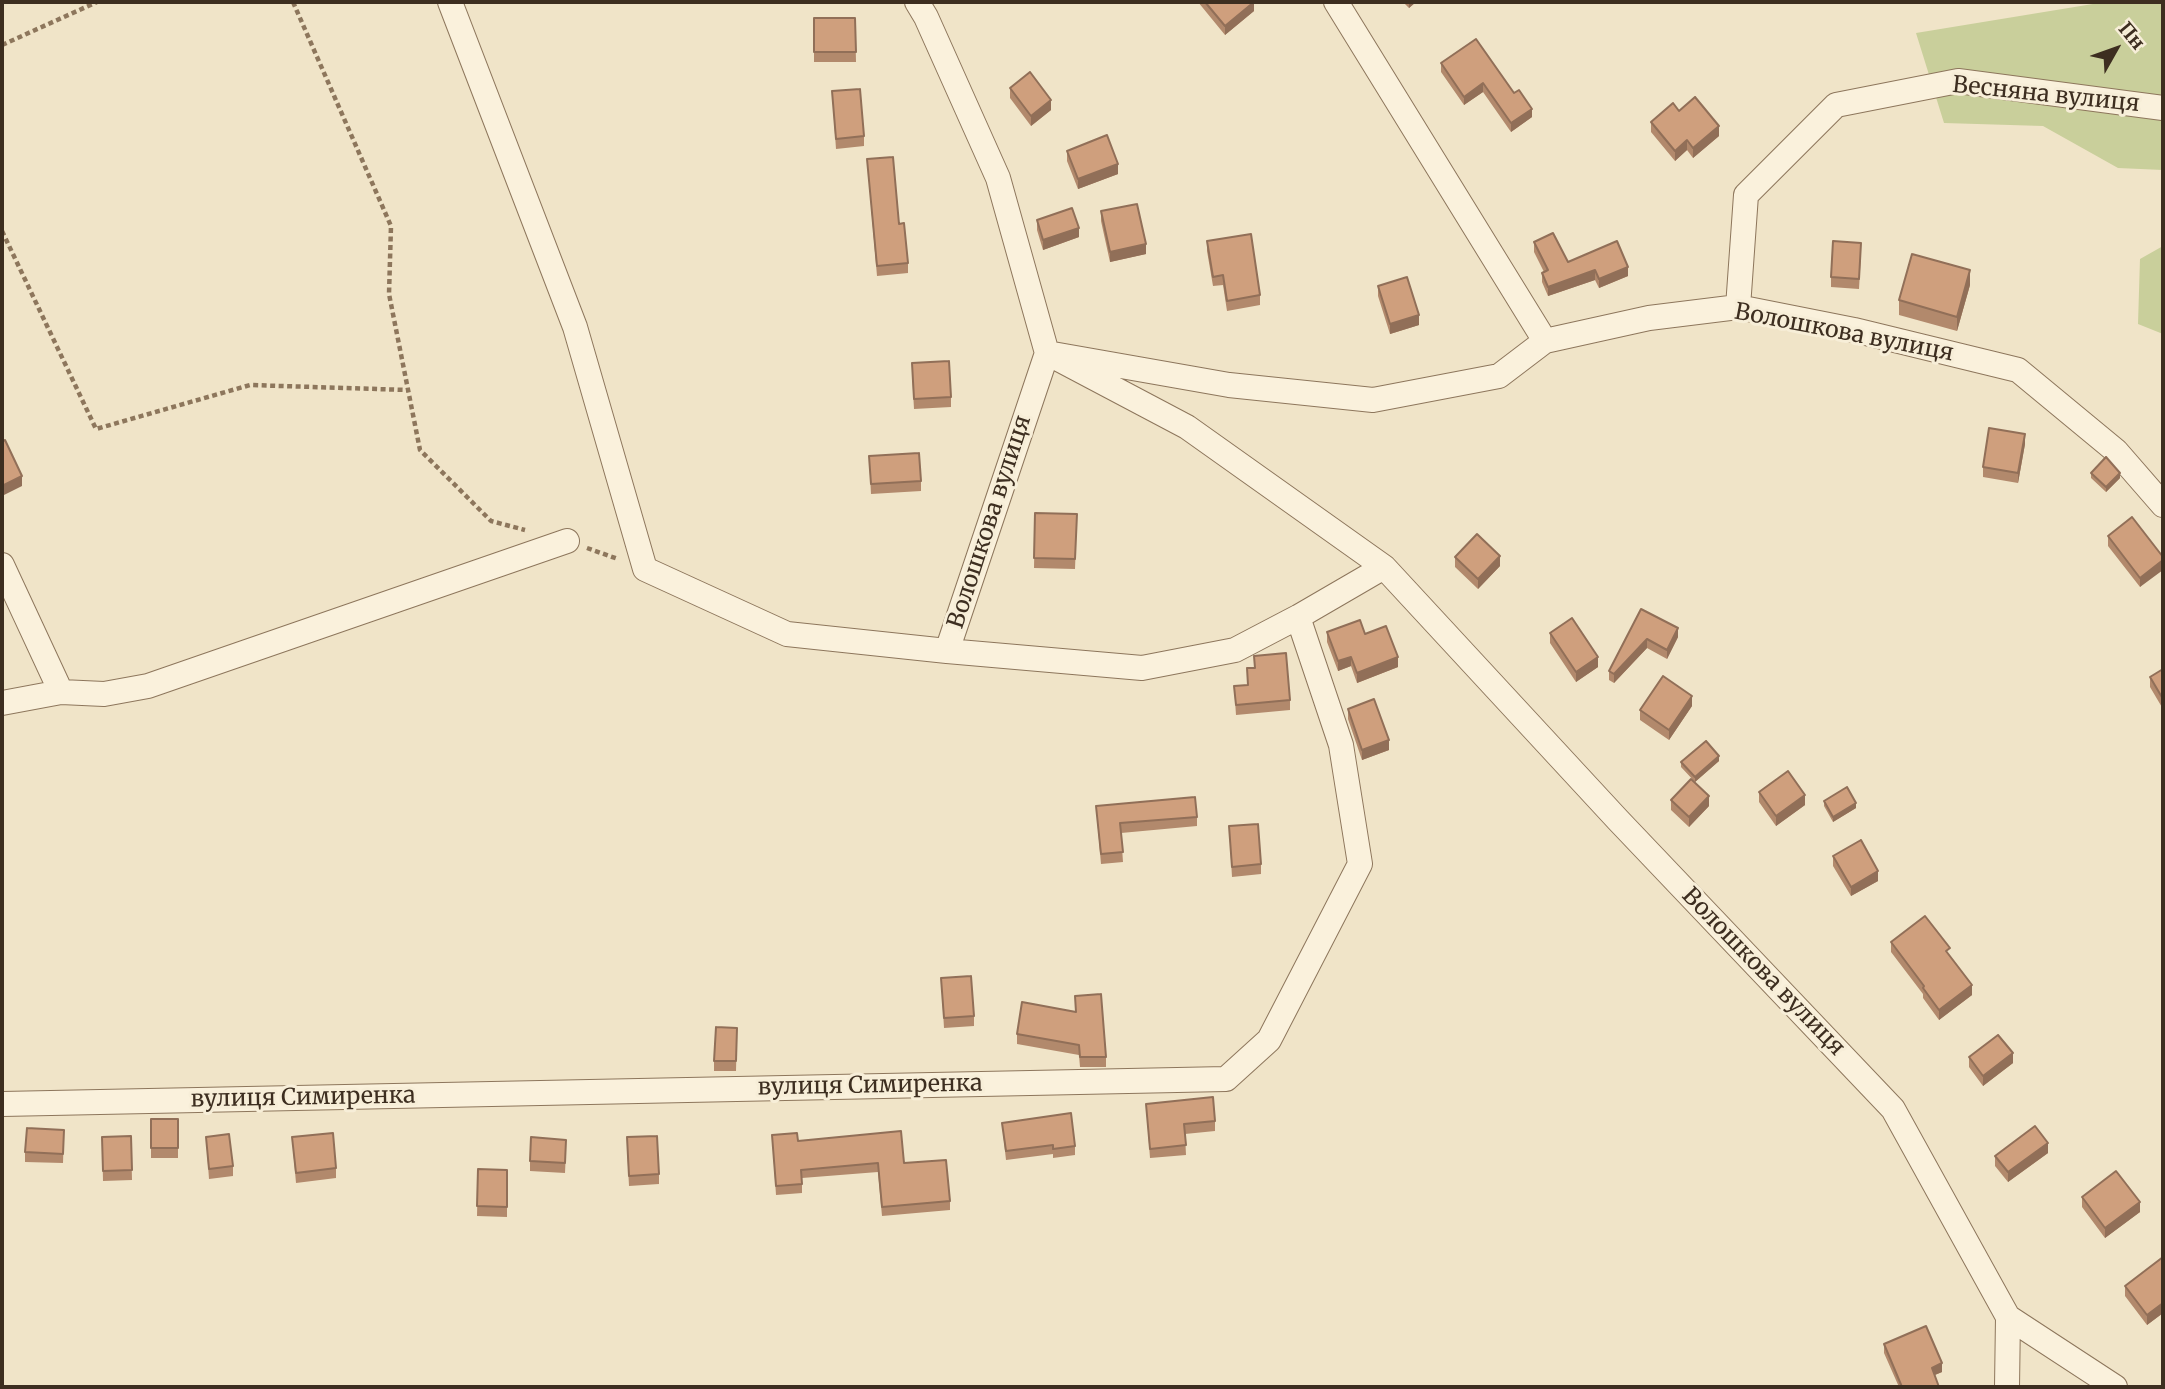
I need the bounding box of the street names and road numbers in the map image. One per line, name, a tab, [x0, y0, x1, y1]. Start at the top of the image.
street label: Весняна вулиця	[1951, 71, 2141, 119]
street label: Волошкова вулиця	[1732, 298, 1956, 368]
street label: Волошкова вулиця	[943, 412, 1037, 632]
street label: Волошкова вулиця	[1676, 882, 1850, 1062]
street label: вулиця Симиренка	[757, 1070, 983, 1102]
street label: вулиця Симиренка	[190, 1082, 416, 1114]

